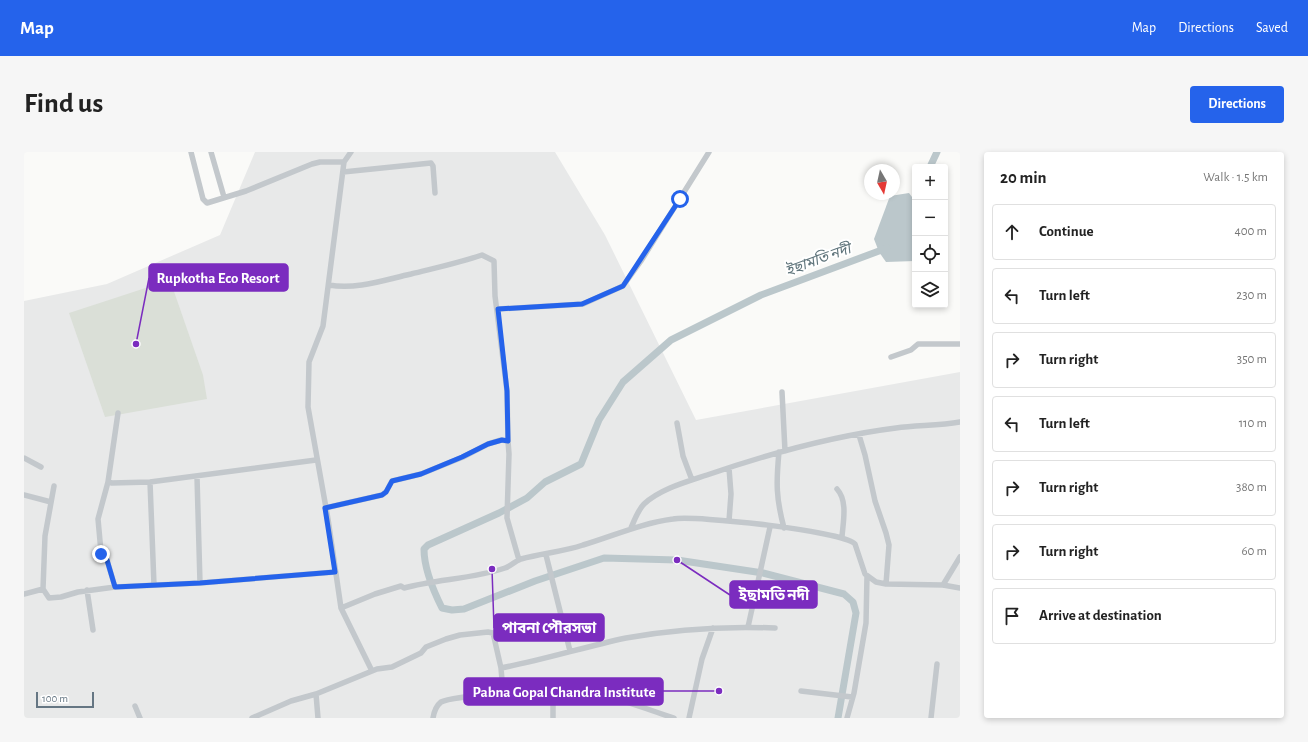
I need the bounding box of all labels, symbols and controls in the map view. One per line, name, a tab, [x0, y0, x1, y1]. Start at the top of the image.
text: Map	[20, 19, 54, 38]
text: Map	[1132, 21, 1156, 35]
text: Directions	[1178, 21, 1234, 35]
text: Saved	[1256, 21, 1288, 35]
button: Directions	[1190, 86, 1284, 123]
text: Find us	[24, 90, 103, 118]
north arrow	[864, 164, 900, 200]
map controls	[912, 164, 948, 308]
button: +	[912, 164, 948, 200]
text: 20 min	[1000, 169, 1047, 186]
text: Walk · 1.5 km	[1203, 171, 1268, 184]
route start	[671, 190, 689, 208]
button: −	[912, 200, 948, 236]
icon: ahead	[1001, 221, 1023, 243]
text: Continue	[1039, 224, 1094, 239]
text: 400 m	[1234, 225, 1267, 238]
button: locate	[912, 236, 948, 272]
water label: ইছামতি নদী	[783, 238, 856, 279]
callout: Rupkotha Eco Resort	[149, 264, 288, 291]
text: Rupkotha Eco Resort	[156, 271, 280, 286]
button: layers	[912, 272, 948, 308]
icon: left	[1001, 285, 1023, 307]
text: Turn left	[1039, 288, 1090, 303]
text: 230 m	[1236, 289, 1267, 302]
icon: right	[1001, 349, 1023, 371]
text: Turn right	[1039, 352, 1098, 367]
text: 350 m	[1237, 353, 1267, 366]
icon: left	[1001, 413, 1023, 435]
text: Turn left	[1039, 416, 1090, 431]
text: 110 m	[1239, 417, 1267, 430]
icon: right	[1001, 477, 1023, 499]
text: Turn right	[1039, 480, 1098, 495]
text: 380 m	[1236, 481, 1267, 494]
icon: right	[1001, 541, 1023, 563]
text: Turn right	[1039, 544, 1098, 559]
route end	[92, 545, 110, 563]
text: 60 m	[1241, 545, 1267, 558]
callout: ইছামতি নদী	[730, 581, 817, 608]
text: ইছামতি নদী	[738, 586, 810, 603]
icon: arrive	[1001, 605, 1023, 627]
text: Arrive at destination	[1039, 608, 1162, 623]
callout: পাবনা পৌরসভা	[494, 614, 604, 641]
text: পাবনা পৌরসভা	[502, 619, 597, 636]
callout: Pabna Gopal Chandra Institute	[464, 678, 663, 705]
text: Pabna Gopal Chandra Institute	[473, 685, 655, 700]
scale bar	[36, 690, 94, 709]
text: 100 m	[42, 693, 68, 704]

